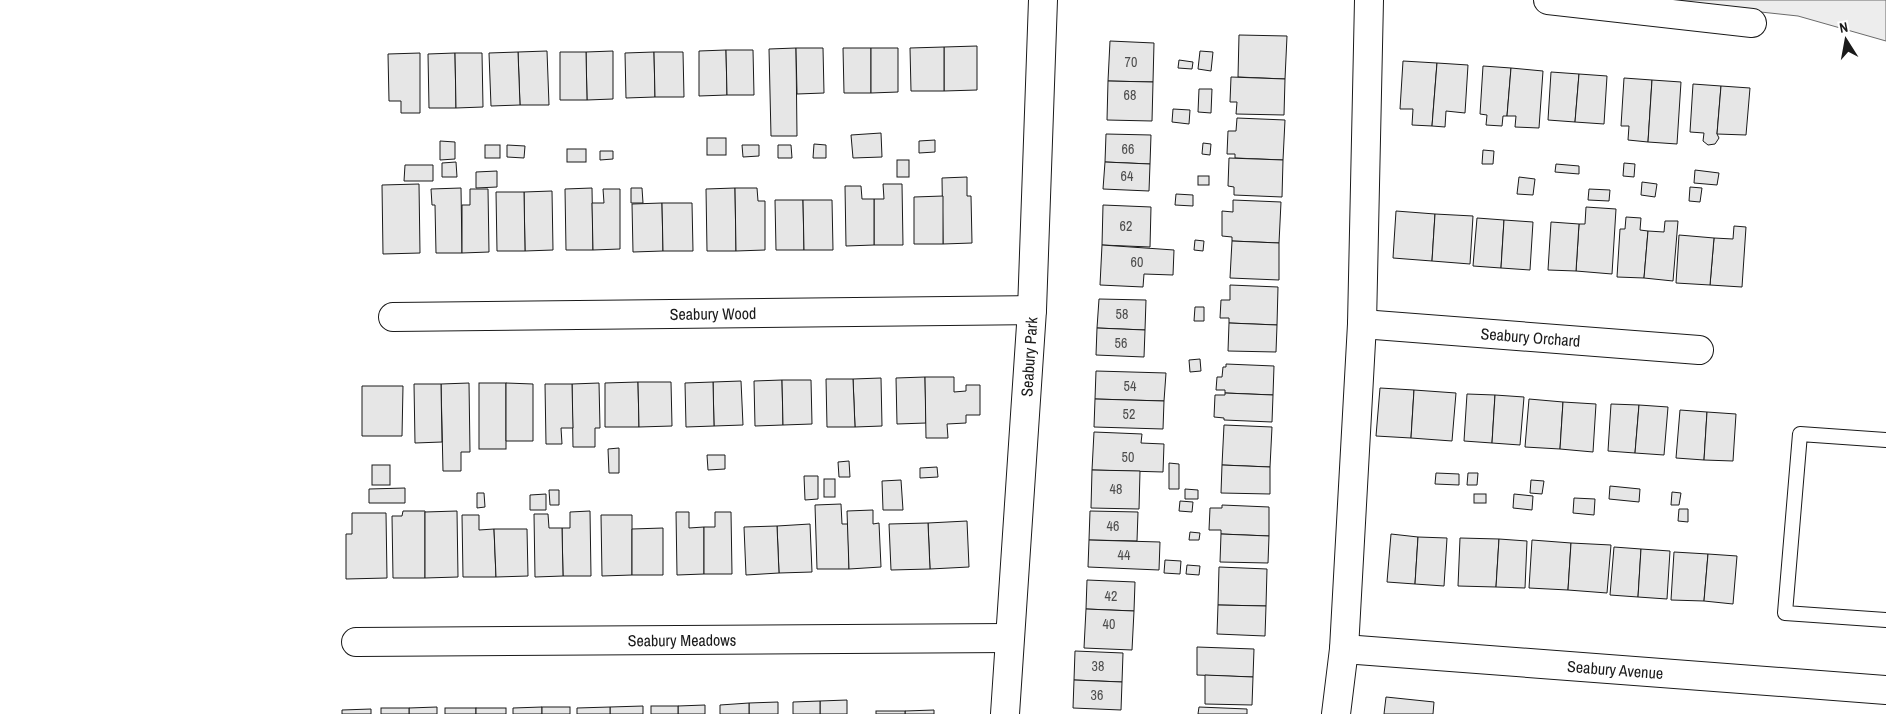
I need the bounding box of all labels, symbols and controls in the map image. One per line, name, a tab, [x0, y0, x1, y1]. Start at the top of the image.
north arrow	[1821, 15, 1871, 65]
text: N	[1838, 18, 1849, 37]
house number: 70	[1125, 53, 1137, 71]
house number: 68	[1124, 86, 1136, 104]
house number: 66	[1122, 140, 1134, 158]
house number: 64	[1121, 167, 1134, 185]
house number: 62	[1120, 217, 1132, 235]
house number: 60	[1131, 253, 1143, 271]
street label: Seabury Wood	[670, 302, 756, 325]
house number: 58	[1116, 305, 1128, 323]
street label: Seabury Park	[1015, 316, 1043, 397]
street label: Seabury Orchard	[1480, 322, 1581, 352]
house number: 56	[1115, 334, 1127, 352]
house number: 54	[1124, 377, 1137, 395]
house number: 52	[1123, 405, 1135, 423]
house number: 50	[1122, 448, 1134, 466]
house number: 48	[1110, 480, 1122, 498]
house number: 46	[1107, 517, 1119, 535]
house number: 44	[1118, 546, 1131, 564]
house number: 42	[1105, 587, 1117, 605]
house number: 40	[1103, 615, 1115, 633]
street label: Seabury Meadows	[628, 629, 736, 651]
street label: Seabury Avenue	[1566, 655, 1664, 684]
house number: 38	[1092, 657, 1104, 675]
house number: 36	[1091, 686, 1103, 704]

